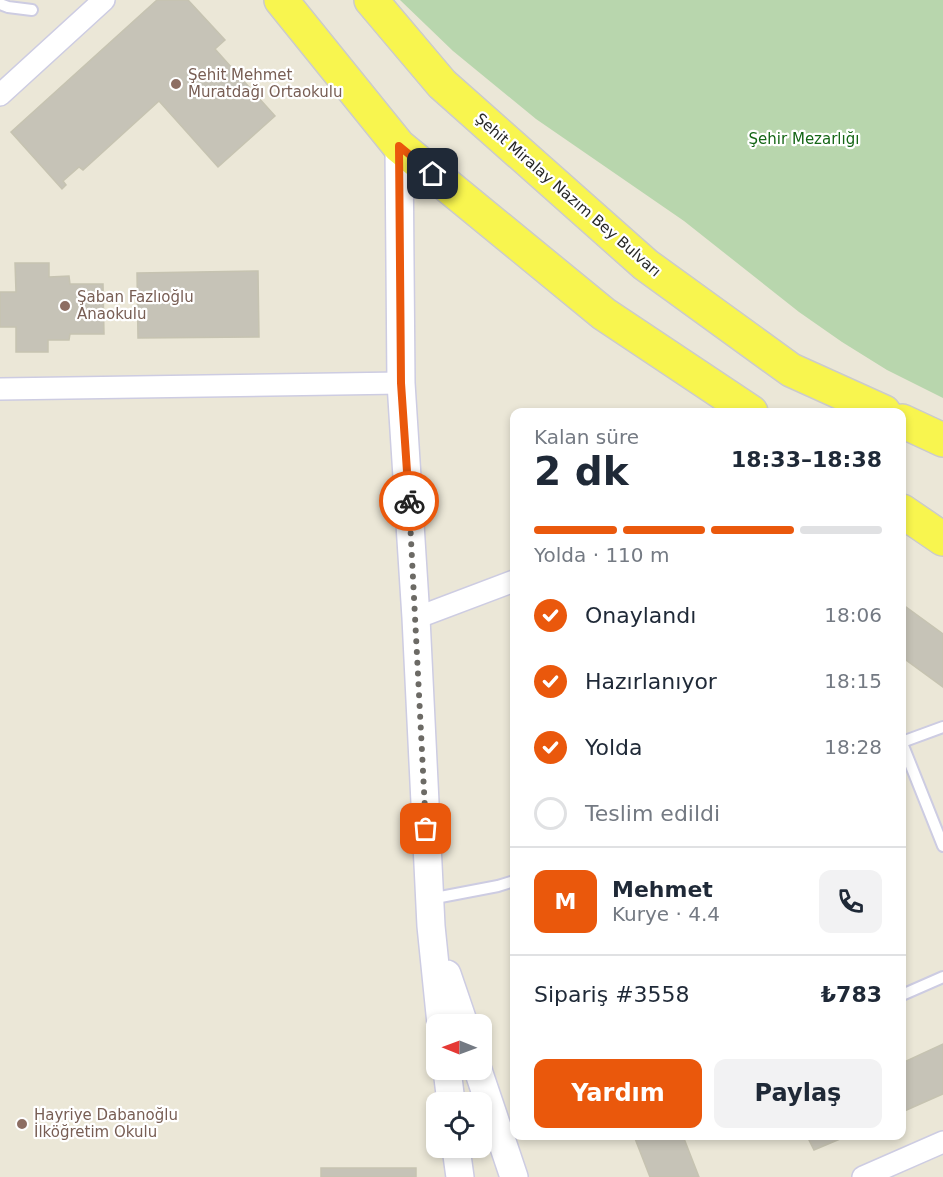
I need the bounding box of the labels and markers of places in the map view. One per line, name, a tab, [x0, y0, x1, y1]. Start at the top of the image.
place label: Şehit Mehmet Muratdağı Ortaokulu	[188, 66, 343, 101]
marker: Şehit Mehmet Muratdağı Ortaokulu	[169, 77, 183, 91]
pin	[407, 148, 458, 199]
place label: Şaban Fazlıoğlu Anaokulu	[77, 288, 194, 323]
marker: Şaban Fazlıoğlu Anaokulu	[58, 299, 72, 313]
pin	[400, 803, 451, 854]
place label: Hayriye Dabanoğlu İlköğretim Okulu	[34, 1106, 178, 1141]
marker: Hayriye Dabanoğlu İlköğretim Okulu	[15, 1117, 29, 1131]

